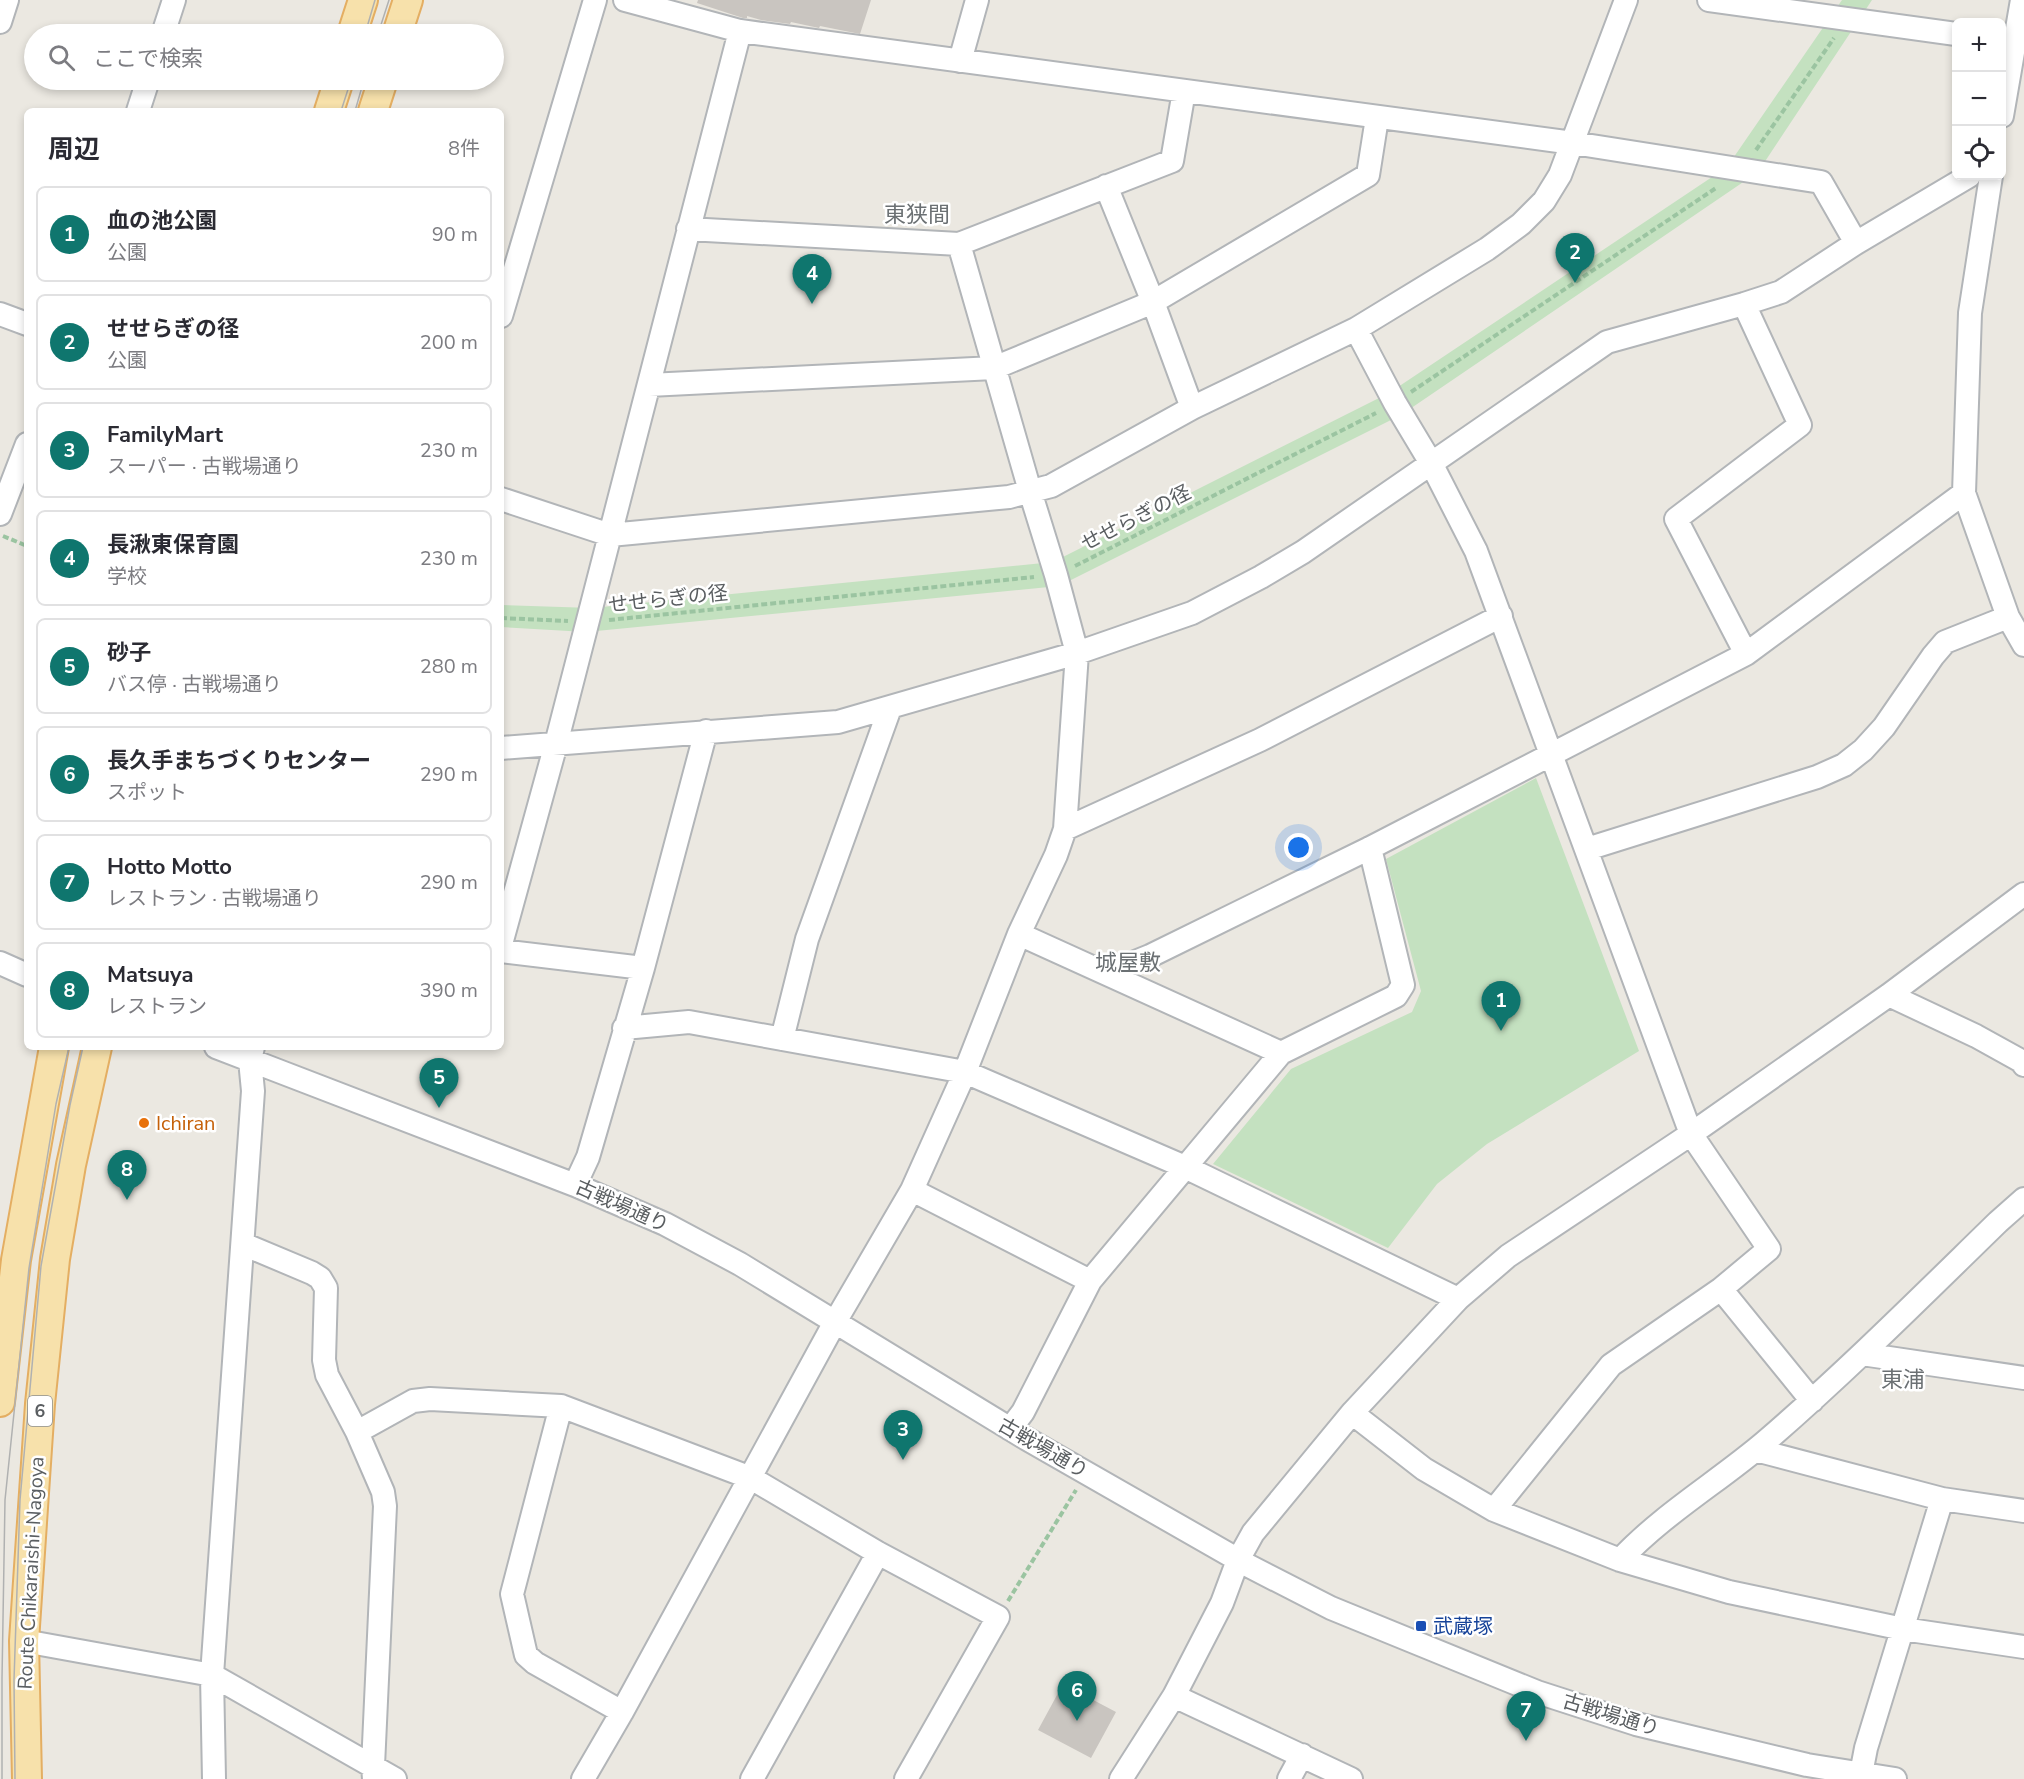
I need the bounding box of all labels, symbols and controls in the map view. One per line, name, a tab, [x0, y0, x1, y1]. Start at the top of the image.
map controls	[1952, 18, 2006, 180]
button: +	[1952, 18, 2006, 72]
search box	[24, 24, 504, 90]
icon: search	[45, 41, 78, 74]
text: ここで検索	[93, 44, 203, 74]
button: −	[1952, 72, 2006, 126]
button: locate	[1952, 126, 2006, 180]
text: 周辺	[48, 132, 100, 167]
text: 8件	[448, 135, 480, 162]
district label: 東狭間	[884, 200, 950, 230]
text: 血の池公園	[107, 206, 217, 236]
text: 1	[64, 221, 76, 248]
text: 90 m	[432, 221, 478, 248]
pin: 2	[1556, 234, 1594, 283]
text: 公園	[107, 239, 147, 266]
pin: 4	[792, 254, 832, 304]
text: せせらぎの径	[107, 314, 239, 344]
text: 2	[64, 329, 76, 356]
text: 200 m	[420, 329, 478, 356]
text: 公園	[107, 347, 147, 374]
text: FamilyMart	[107, 420, 223, 450]
text: 3	[64, 437, 76, 464]
text: 230 m	[420, 437, 478, 464]
text: スーパー · 古戦場通り	[107, 453, 302, 480]
street label: せせらぎの径	[1076, 479, 1196, 557]
text: 長湫東保育園	[107, 530, 239, 560]
text: 4	[64, 545, 76, 572]
text: 230 m	[420, 545, 478, 572]
text: 学校	[107, 563, 147, 590]
street label: せせらぎの径	[607, 579, 729, 619]
text: 砂子	[107, 638, 151, 668]
text: 5	[64, 653, 76, 680]
text: 280 m	[420, 653, 478, 680]
text: バス停 · 古戦場通り	[107, 671, 282, 698]
text: 長久手まちづくりセンター	[107, 746, 371, 776]
text: 6	[64, 761, 76, 788]
text: 290 m	[420, 761, 478, 788]
text: スポット	[107, 779, 187, 806]
your location	[1284, 833, 1313, 862]
text: Hotto Motto	[107, 852, 232, 882]
text: 7	[64, 869, 76, 896]
text: 290 m	[420, 869, 478, 896]
text: レストラン · 古戦場通り	[107, 885, 322, 912]
district label: 城屋敷	[1095, 948, 1161, 978]
text: Matsuya	[107, 960, 193, 990]
text: 8	[64, 977, 76, 1004]
text: 390 m	[420, 977, 478, 1004]
pin: 1	[1482, 982, 1520, 1031]
text: レストラン	[107, 993, 207, 1020]
pin: 5	[420, 1058, 458, 1108]
place label: Ichiran	[156, 1110, 215, 1137]
marker: Ichiran	[137, 1116, 151, 1130]
pin: 8	[108, 1150, 146, 1200]
street label: 古戦場通り	[571, 1173, 673, 1239]
district label: 東浦	[1881, 1365, 1925, 1395]
road number: 6	[28, 1396, 52, 1426]
pin: 3	[884, 1410, 922, 1460]
street label: 古戦場通り	[993, 1411, 1093, 1485]
street label: Route Chikaraishi-Nagoya	[11, 1456, 51, 1690]
place label: 武蔵塚	[1433, 1613, 1493, 1640]
marker: 武蔵塚	[1414, 1619, 1428, 1633]
pin: 6	[1058, 1672, 1096, 1721]
street label: 古戦場通り	[1559, 1687, 1663, 1743]
pin: 7	[1506, 1692, 1546, 1741]

